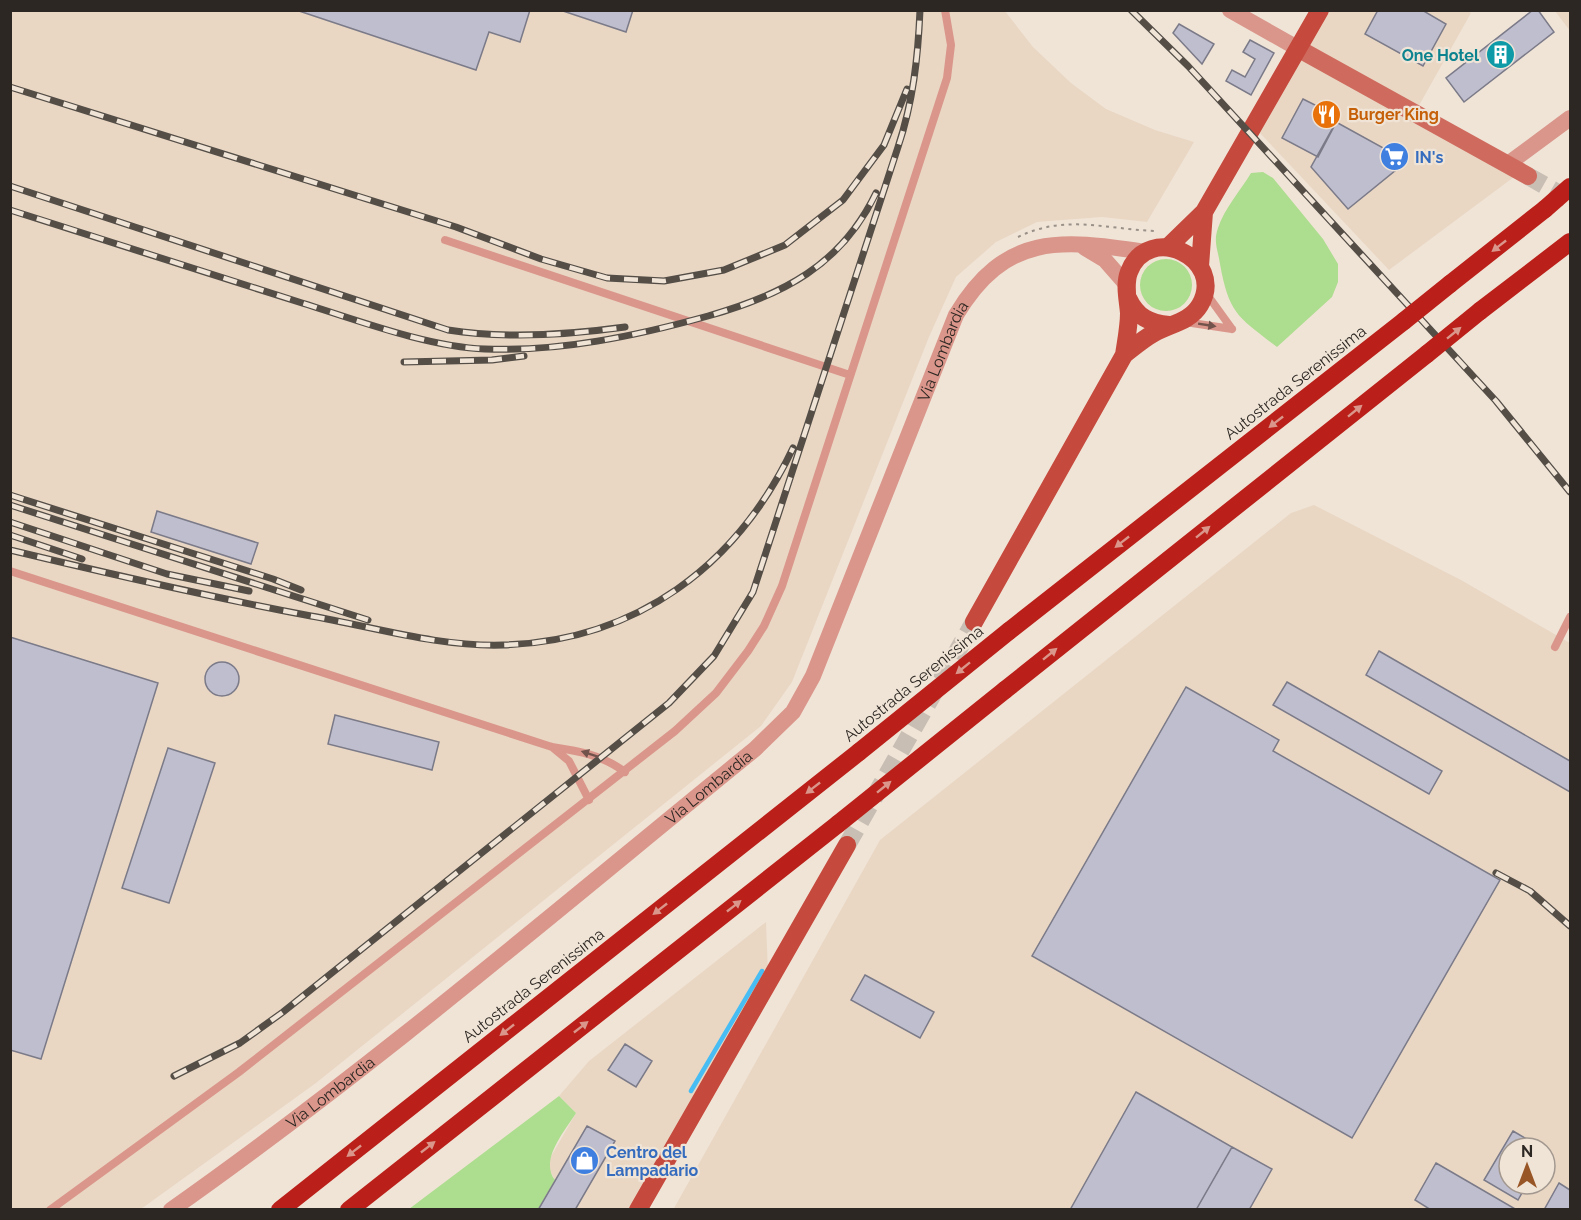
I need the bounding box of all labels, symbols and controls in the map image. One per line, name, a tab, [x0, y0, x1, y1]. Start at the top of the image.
building icon: One Hotel	[1484, 39, 1516, 71]
place label: One Hotel	[1402, 46, 1480, 65]
restaurant icon: Burger King	[1311, 98, 1343, 130]
place label: Burger King	[1348, 105, 1439, 124]
supermarket icon: IN's	[1378, 141, 1410, 173]
place label: IN's	[1415, 148, 1443, 167]
one-way arrow	[1491, 239, 1506, 251]
street label: Via Lombardia	[914, 297, 972, 404]
one-way arrow	[1198, 320, 1217, 329]
street label: Autostrada Serenissima	[1221, 321, 1370, 443]
one-way arrow	[1446, 326, 1462, 339]
one-way arrow	[1348, 405, 1363, 417]
one-way arrow	[1268, 415, 1283, 427]
one-way arrow	[1195, 526, 1211, 539]
one-way arrow	[1114, 536, 1130, 549]
street label: Autostrada Serenissima	[840, 621, 987, 746]
one-way arrow	[1042, 647, 1058, 660]
one-way arrow	[955, 661, 971, 674]
street label: Via Lombardia	[661, 746, 756, 829]
one-way arrow	[581, 749, 599, 758]
one-way arrow	[876, 781, 891, 794]
one-way arrow	[805, 782, 821, 795]
one-way arrow	[726, 899, 742, 912]
one-way arrow	[652, 903, 668, 916]
street label: Autostrada Serenissima	[459, 924, 608, 1046]
one-way arrow	[573, 1020, 589, 1033]
one-way arrow	[499, 1024, 515, 1037]
street label: Via Lombardia	[282, 1053, 379, 1133]
north arrow	[1497, 1136, 1557, 1196]
one-way arrow	[420, 1141, 436, 1154]
text: N	[1521, 1142, 1533, 1161]
place label: Centro del Lampadario	[606, 1143, 699, 1180]
one-way arrow	[346, 1144, 362, 1157]
shop icon: Centro del Lampadario	[569, 1145, 601, 1177]

